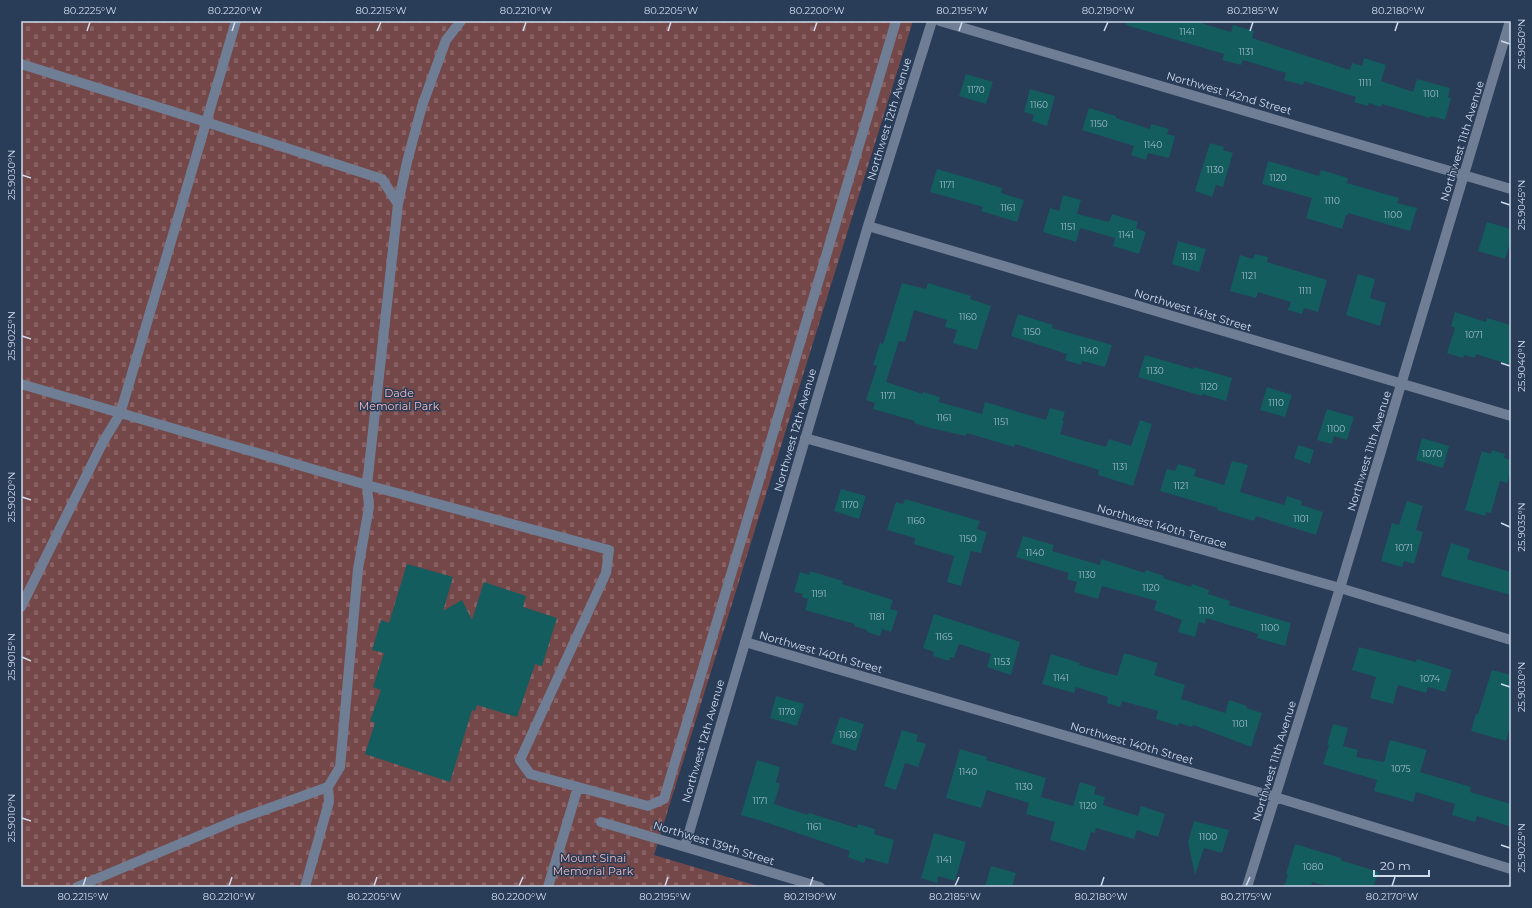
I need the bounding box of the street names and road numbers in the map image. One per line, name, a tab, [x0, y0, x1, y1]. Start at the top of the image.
street label: Northwest 12th Avenue	[864, 56, 914, 182]
street label: Northwest 142nd Street	[1165, 68, 1294, 118]
street label: Northwest 11th Avenue	[1437, 79, 1487, 203]
street label: Northwest 141st Street	[1133, 285, 1254, 335]
street label: Northwest 12th Avenue	[771, 366, 819, 493]
street label: Northwest 11th Avenue	[1344, 389, 1394, 513]
street label: Northwest 140th Terrace	[1095, 501, 1229, 551]
street label: Northwest 140th Street	[758, 628, 885, 676]
street label: Northwest 12th Avenue	[679, 677, 727, 804]
street label: Northwest 11th Avenue	[1249, 699, 1299, 823]
street label: Northwest 140th Street	[1069, 719, 1196, 767]
street label: Northwest 139th Street	[652, 818, 777, 868]

